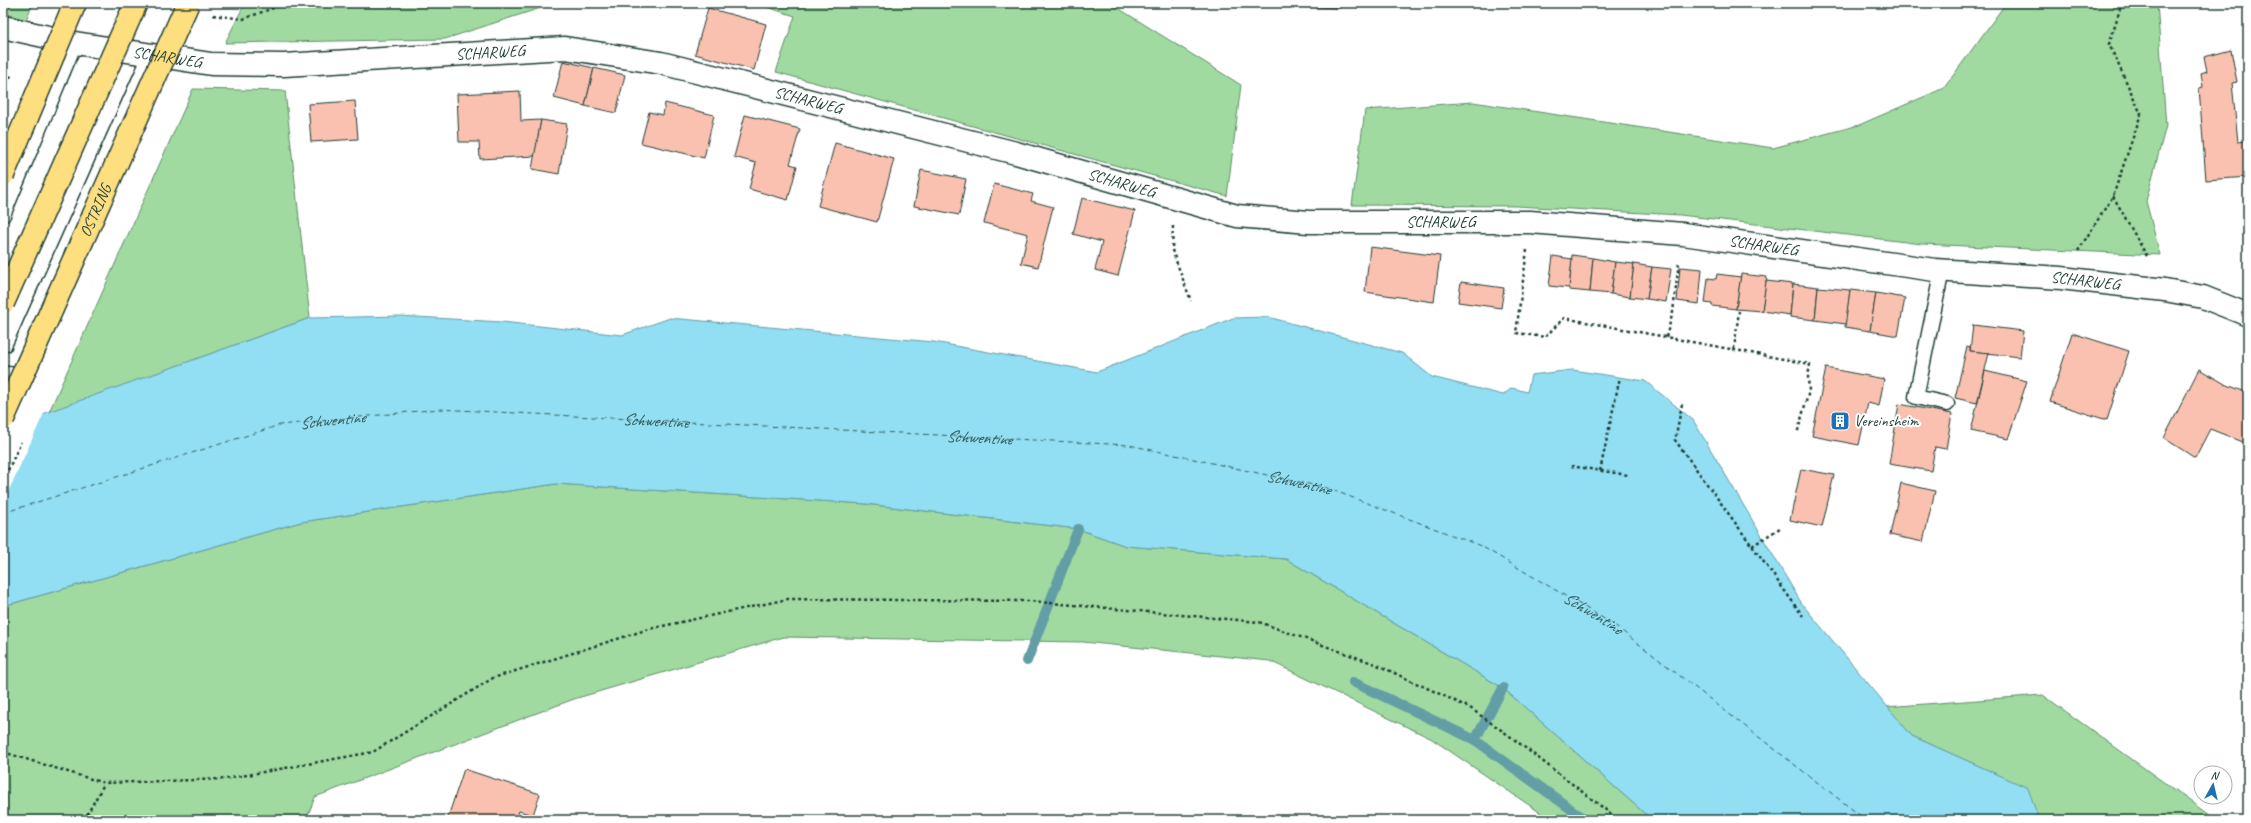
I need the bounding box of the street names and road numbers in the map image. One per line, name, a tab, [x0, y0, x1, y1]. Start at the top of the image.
street label: SCHARWEG	[455, 40, 527, 65]
street label: SCHARWEG	[131, 42, 205, 73]
street label: SCHARWEG	[772, 82, 846, 119]
street label: SCHARWEG	[1086, 164, 1159, 203]
street label: OSTRING	[75, 180, 117, 240]
street label: SCHARWEG	[1406, 212, 1477, 232]
street label: SCHARWEG	[1728, 231, 1801, 261]
street label: SCHARWEG	[2050, 267, 2123, 295]

